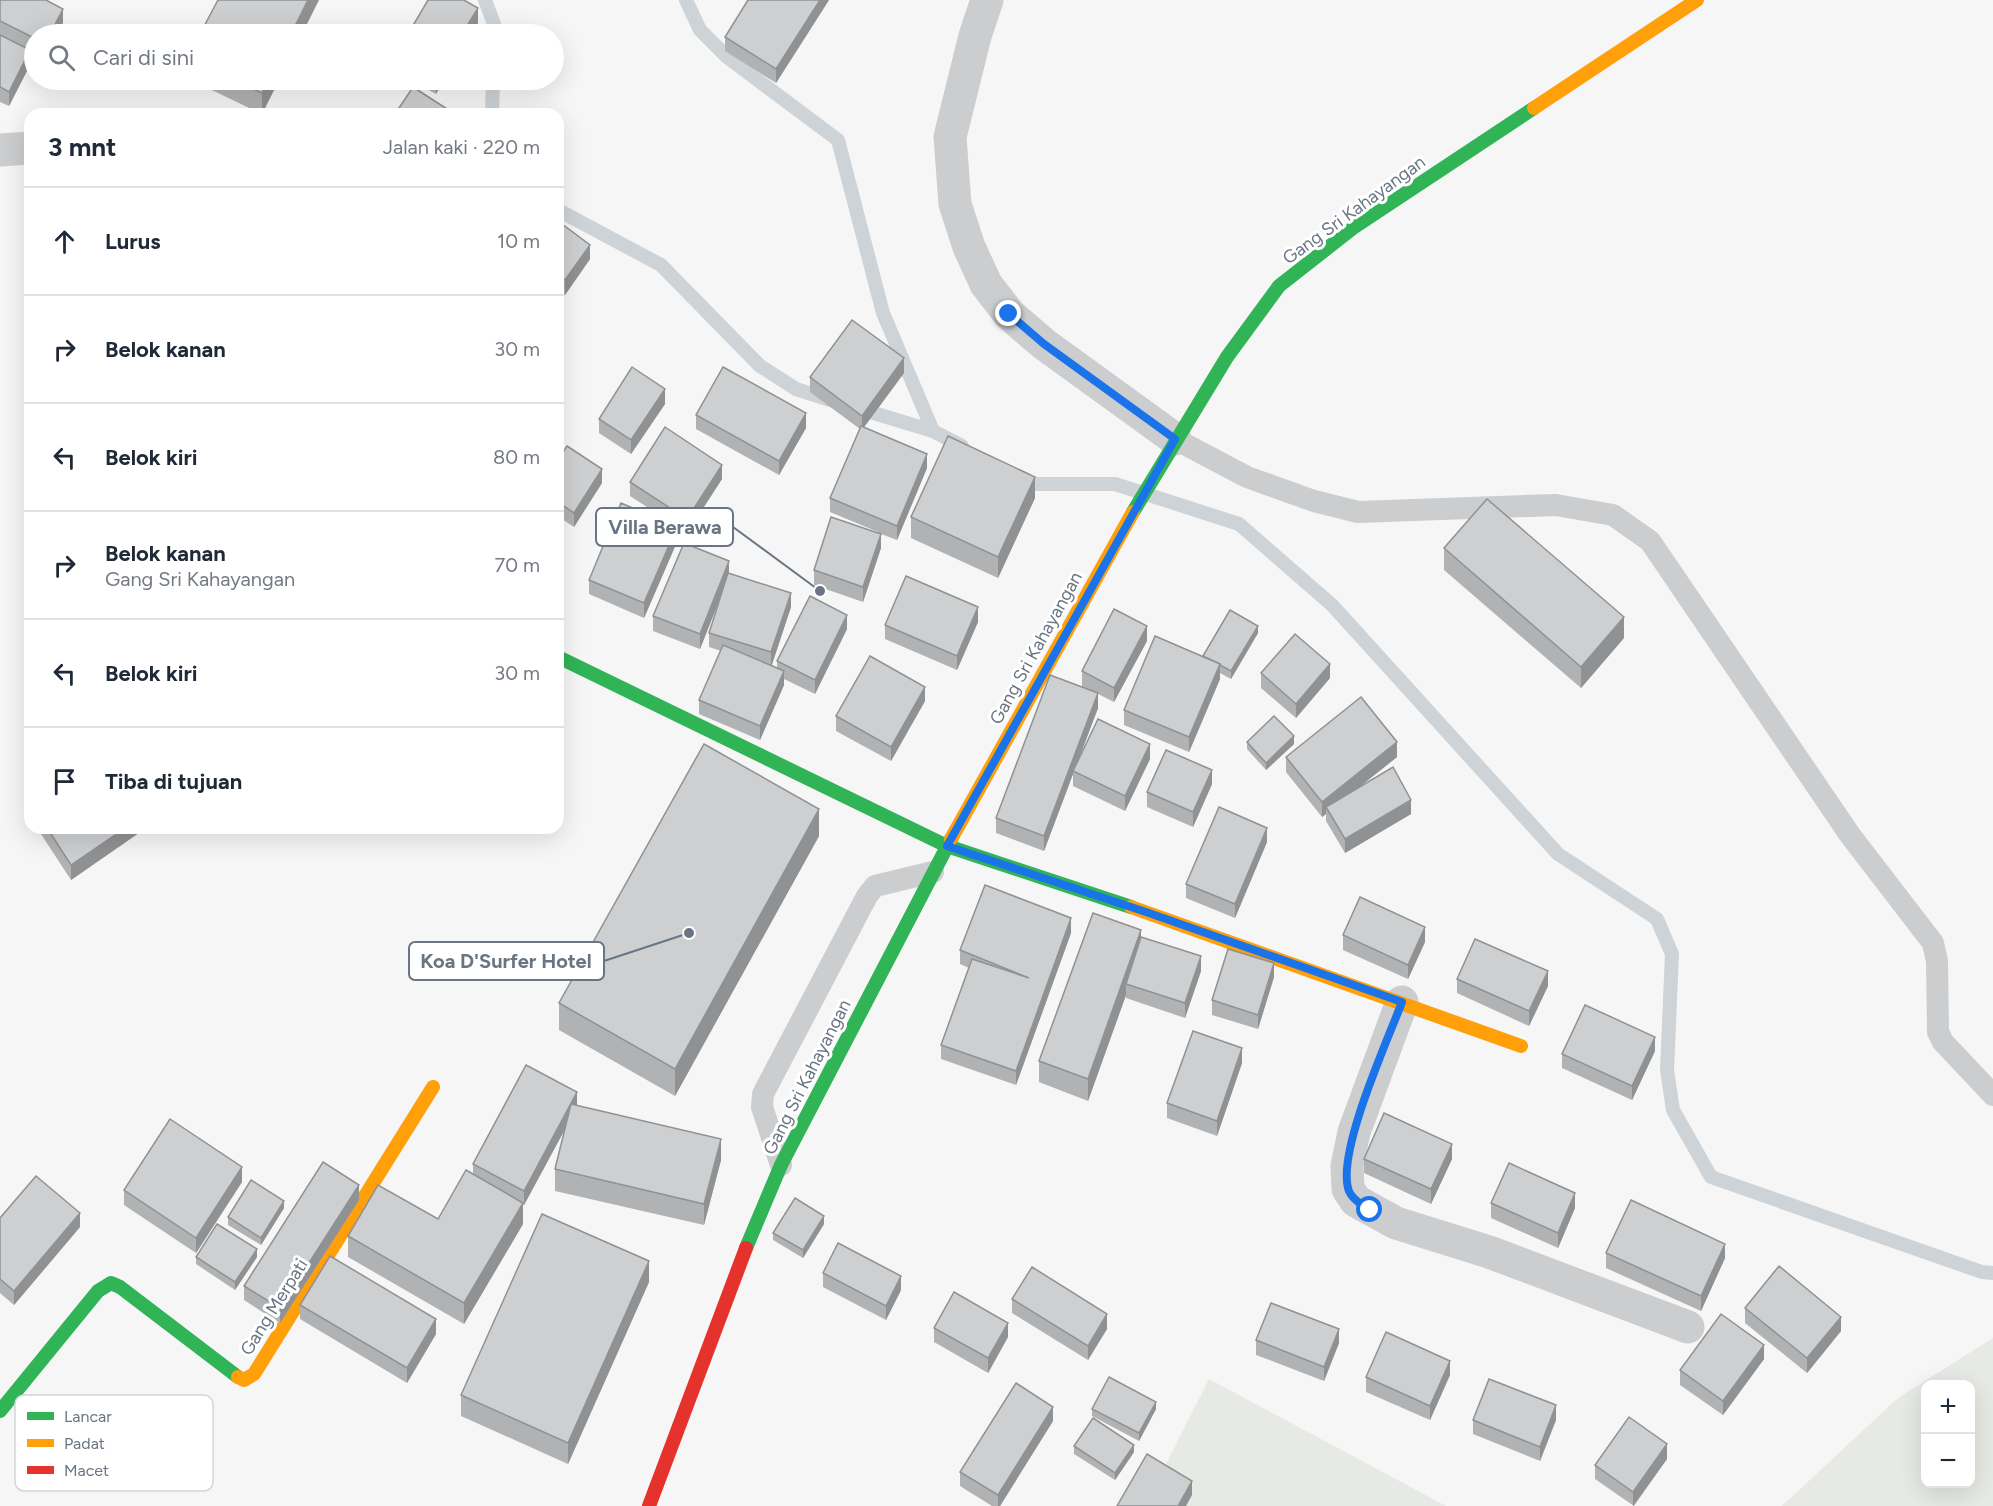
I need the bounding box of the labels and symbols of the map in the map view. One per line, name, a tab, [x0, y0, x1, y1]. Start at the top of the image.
street label: Gang Sri Kahayangan	[1278, 151, 1430, 269]
route end	[995, 300, 1021, 326]
callout: Villa Berawa	[596, 508, 733, 546]
text: Villa Berawa	[608, 515, 722, 539]
street label: Gang Sri Kahayangan	[985, 568, 1087, 728]
callout: Koa D'Surfer Hotel	[409, 942, 604, 980]
text: Koa D'Surfer Hotel	[420, 949, 592, 973]
street label: Gang Sri Kahayangan	[758, 996, 856, 1158]
route start	[1356, 1196, 1382, 1222]
street label: Gang Merpati	[236, 1255, 312, 1359]
legend	[15, 1395, 213, 1491]
text: Lancar	[64, 1407, 112, 1426]
text: Padat	[64, 1434, 105, 1453]
text: Macet	[64, 1461, 109, 1480]

